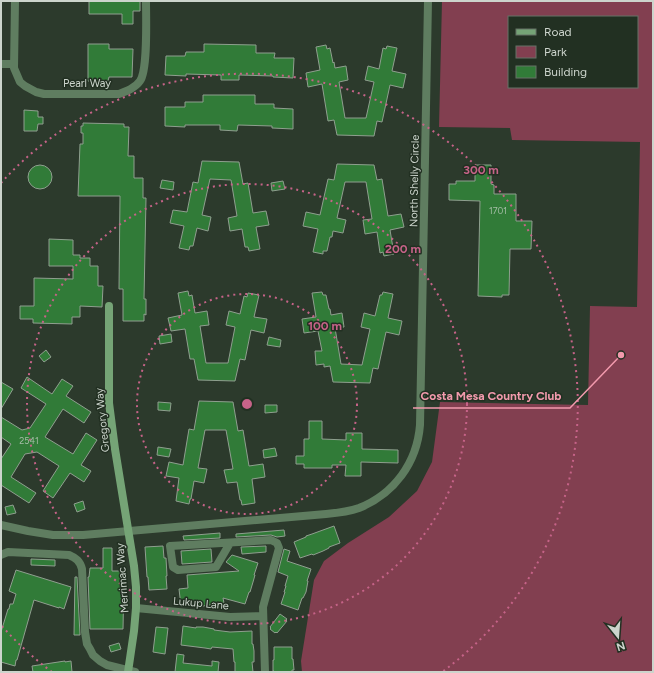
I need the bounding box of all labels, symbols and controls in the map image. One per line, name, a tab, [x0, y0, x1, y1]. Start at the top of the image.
legend	[508, 16, 638, 88]
text: Road	[544, 25, 572, 39]
text: Park	[544, 45, 567, 59]
text: Building	[544, 65, 587, 79]
street label: Pearl Way	[63, 77, 111, 90]
street label: North Shelly Circle	[407, 135, 422, 227]
text: 300 m	[463, 163, 499, 177]
house number: 1701	[489, 205, 507, 216]
text: 200 m	[385, 242, 421, 256]
text: 100 m	[308, 319, 342, 333]
callout: Costa Mesa Country Club	[413, 384, 570, 408]
street label: Gregory Way	[93, 387, 112, 453]
text: Costa Mesa Country Club	[420, 389, 562, 403]
centre of rings	[240, 397, 254, 411]
house number: 2541	[19, 435, 39, 446]
street label: Merrimac Way	[114, 542, 131, 614]
street label: Lukup Lane	[172, 595, 229, 612]
north arrow	[598, 617, 638, 657]
text: N	[615, 639, 627, 654]

